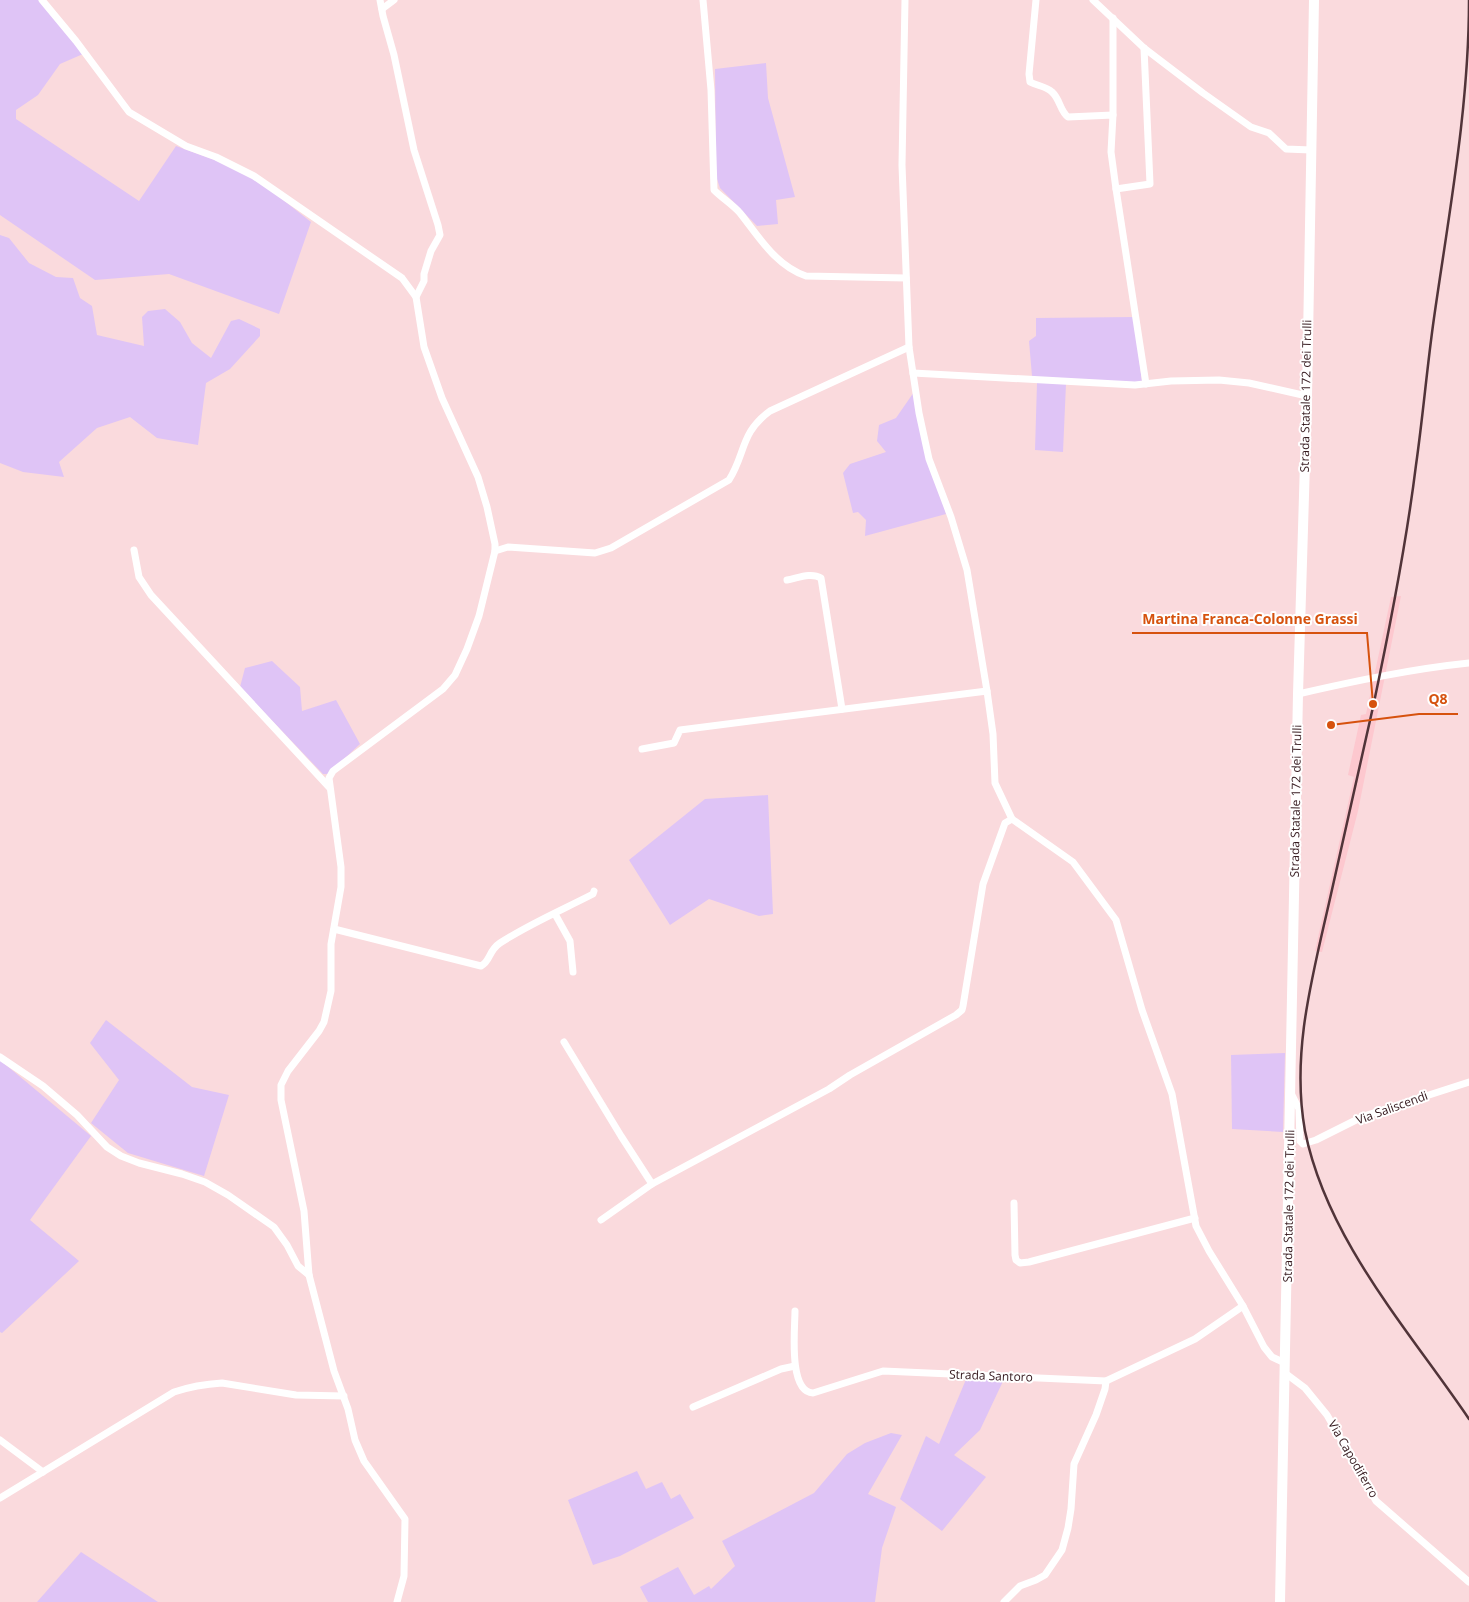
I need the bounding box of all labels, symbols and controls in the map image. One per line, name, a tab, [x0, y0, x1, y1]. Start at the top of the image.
street label: Strada Statale 172 dei Trulli	[1296, 319, 1315, 473]
callout: Martina Franca-Colonne Grassi	[1132, 604, 1367, 633]
text: Martina Franca-Colonne Grassi	[1142, 609, 1358, 628]
callout: Q8	[1419, 685, 1458, 714]
text: Q8	[1428, 689, 1448, 708]
street label: Strada Statale 172 dei Trulli	[1286, 724, 1305, 878]
street label: Via Saliscendi	[1354, 1087, 1430, 1128]
street label: Strada Statale 172 dei Trulli	[1279, 1129, 1298, 1283]
street label: Strada Santoro	[949, 1366, 1033, 1385]
street label: Via Capodiferro	[1324, 1417, 1383, 1501]

